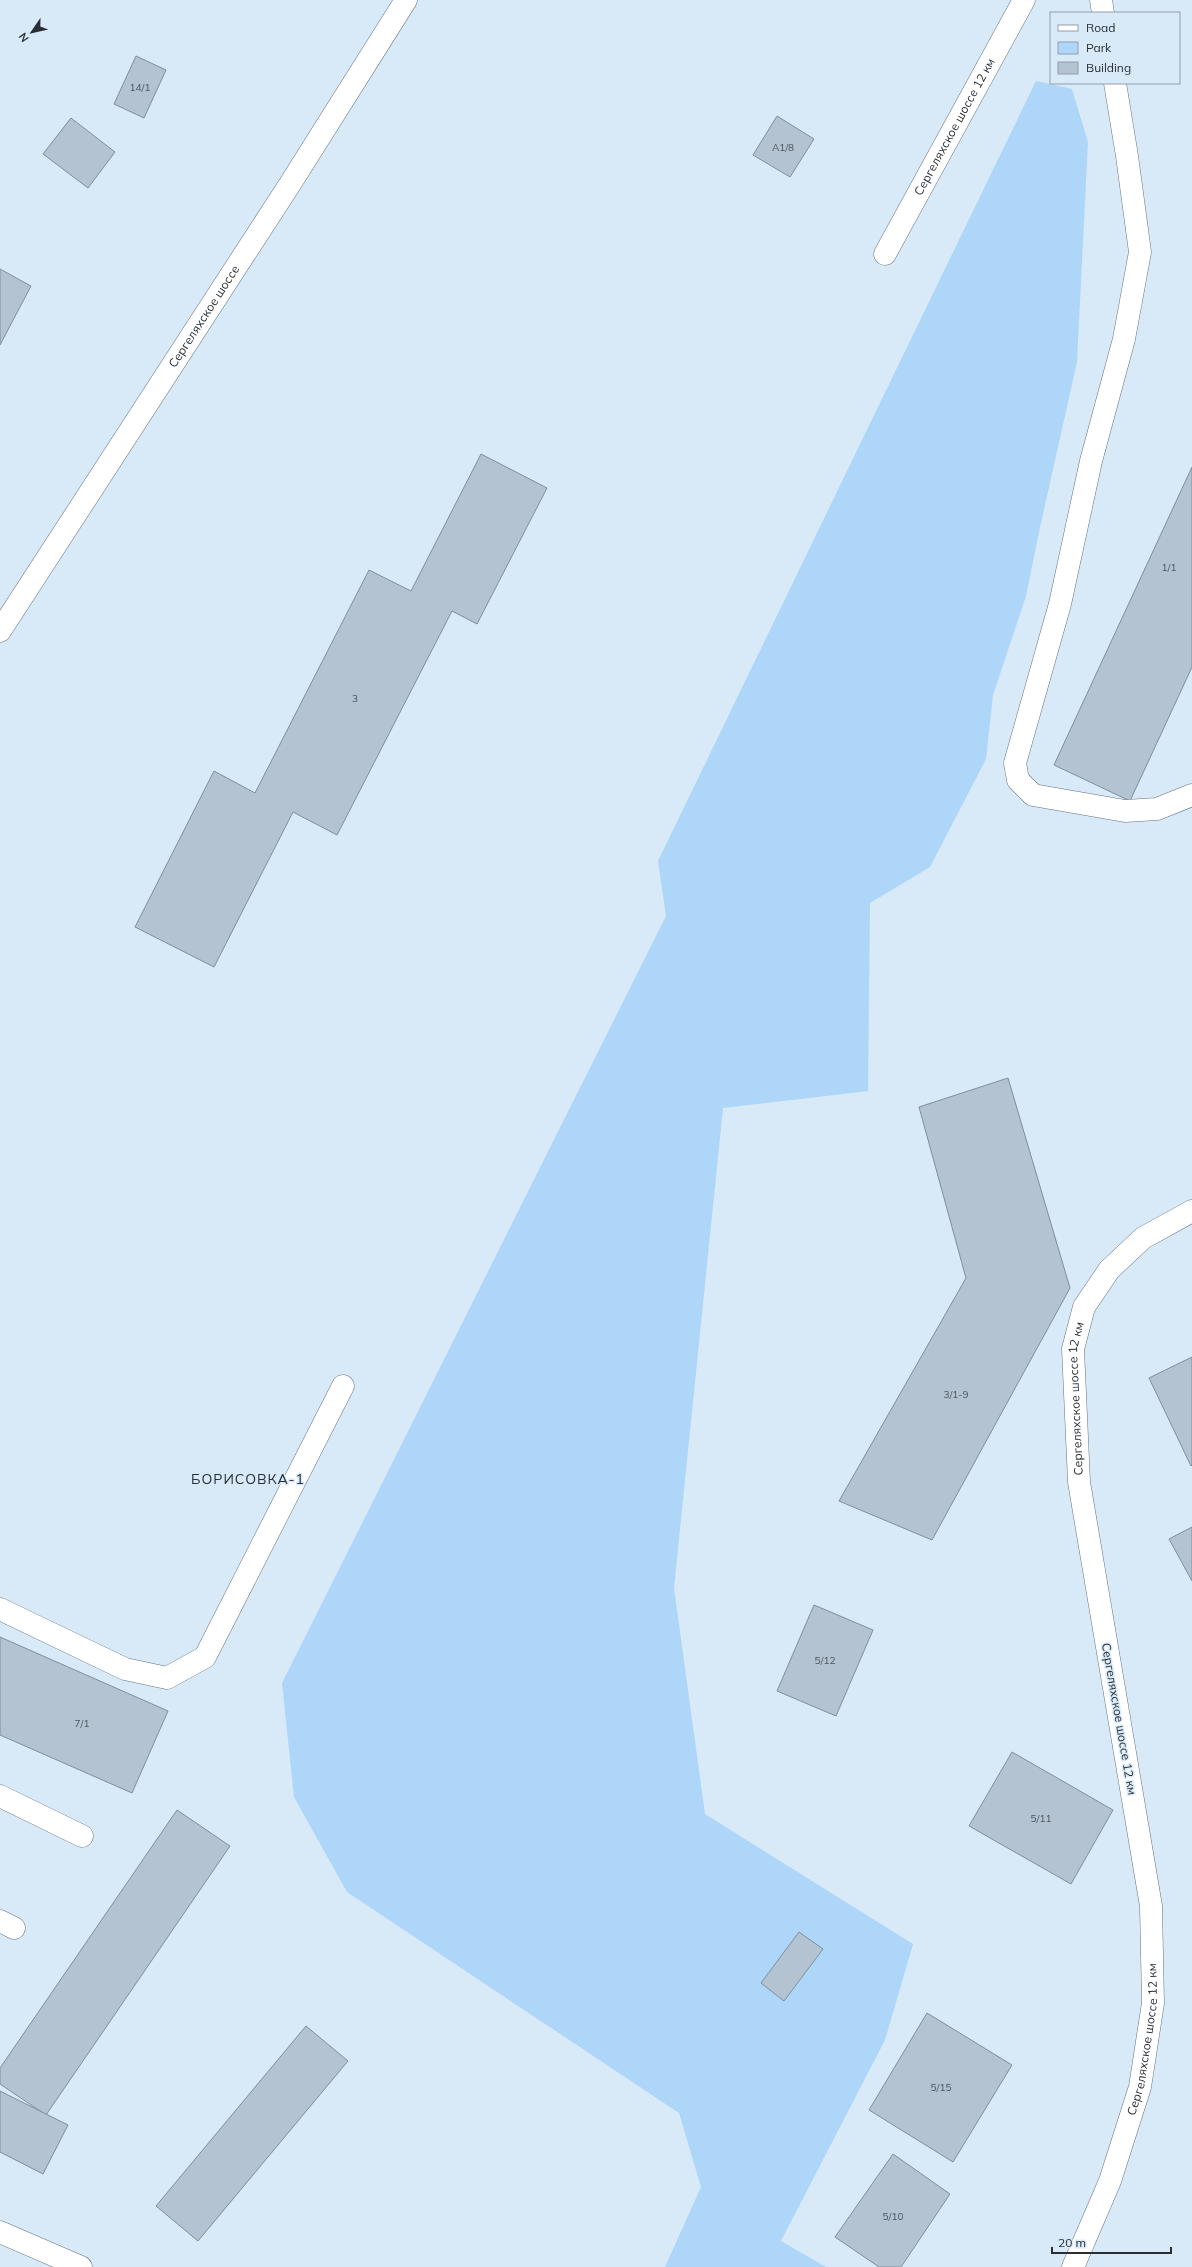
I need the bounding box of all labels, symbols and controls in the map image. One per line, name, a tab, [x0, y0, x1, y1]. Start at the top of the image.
north arrow	[12, 12, 52, 52]
legend	[1050, 12, 1180, 84]
text: Road	[1086, 20, 1115, 35]
text: N	[16, 30, 32, 45]
text: Park	[1086, 40, 1112, 55]
street label: Сергеляхское шоссе 12 км	[911, 55, 998, 198]
text: Building	[1086, 60, 1131, 75]
house number: 14/1	[130, 81, 150, 94]
house number: А1/8	[772, 141, 794, 154]
street label: Сергеляхское шоссе	[165, 262, 243, 370]
house number: 1/1	[1162, 561, 1176, 574]
house number: 3	[352, 692, 358, 705]
street label: Сергеляхское шоссе 12 км	[1065, 1320, 1087, 1476]
house number: 3/1-9	[943, 1388, 969, 1401]
district label: БОРИСОВКА-1	[191, 1470, 305, 1488]
street label: Сергеляхское шоссе 12 км	[1099, 1642, 1140, 1796]
house number: 5/12	[815, 1654, 835, 1667]
house number: 7/1	[75, 1717, 89, 1730]
house number: 5/11	[1031, 1812, 1051, 1825]
street label: Сергеляхское шоссе 12 км	[1123, 1963, 1160, 2117]
house number: 5/15	[931, 2081, 951, 2094]
house number: 5/10	[883, 2210, 903, 2223]
scale bar	[1052, 2229, 1171, 2255]
text: 20 m	[1058, 2235, 1086, 2250]

